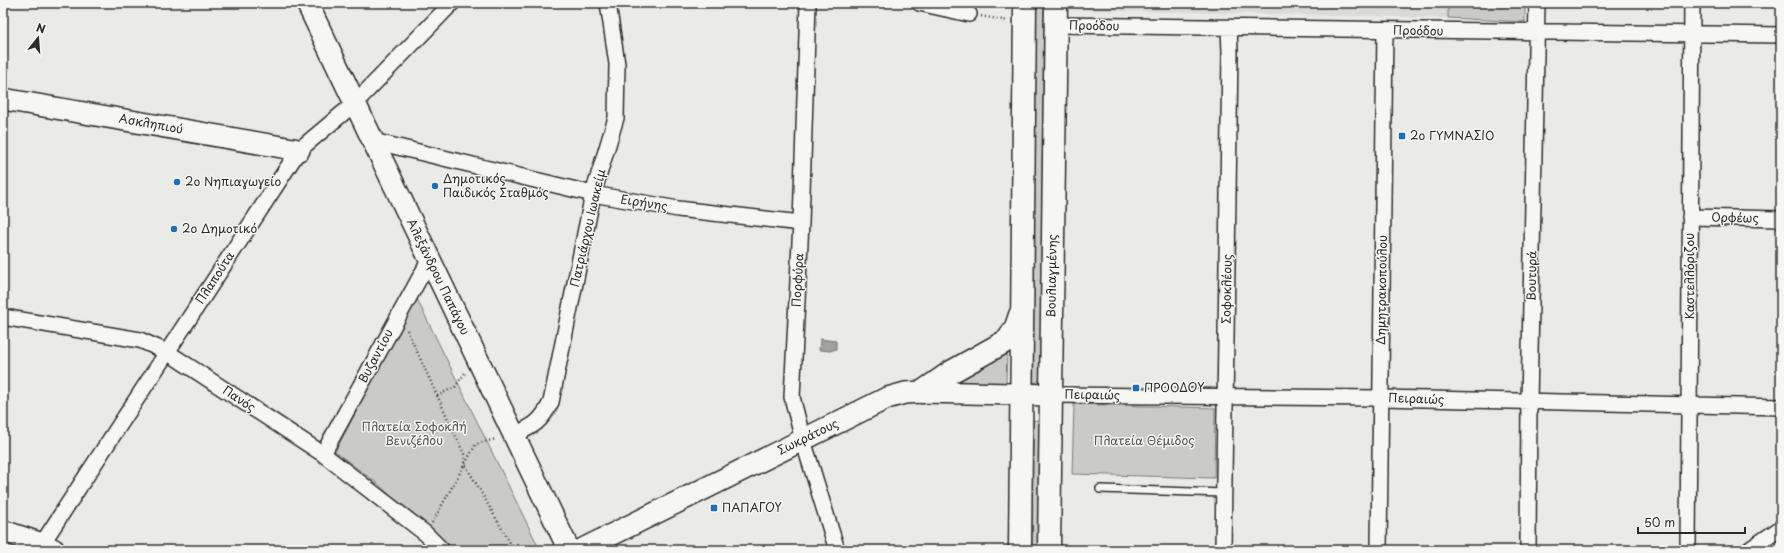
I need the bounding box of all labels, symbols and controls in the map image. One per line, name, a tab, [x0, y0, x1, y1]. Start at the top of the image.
street label: Προόδου	[1068, 16, 1120, 34]
north arrow	[18, 18, 58, 58]
text: N	[34, 19, 48, 37]
street label: Προόδου	[1392, 21, 1444, 39]
street label: Ασκληπιού	[118, 108, 185, 138]
place label: 2ο ΓΥΜΝΑΣΙΟ	[1410, 126, 1495, 144]
marker: 2ο ΓΥΜΝΑΣΙΟ	[1397, 131, 1407, 141]
street label: Πατριάρχου Ιωακείμ	[565, 167, 609, 289]
place label: Δημοτικός Παιδικός Σταθμός	[443, 169, 549, 201]
place label: 2ο Νηπιαγωγείο	[185, 172, 281, 190]
marker: 2ο Νηπιαγωγείο	[172, 177, 182, 187]
marker: Δημοτικός Παιδικός Σταθμός	[430, 181, 440, 191]
street label: Ειρήνης	[619, 189, 669, 215]
street label: Ορφέως	[1711, 208, 1759, 226]
street label: Αλεξάνδρου Παπάγου	[403, 215, 475, 338]
place label: 2ο Δημοτικό	[182, 219, 257, 237]
marker: 2ο Δημοτικό	[169, 224, 179, 234]
street label: Καστελλόριζου	[1680, 233, 1698, 319]
street label: Βουλιαγμένης	[1041, 234, 1061, 318]
street label: Δημητρακοπούλου	[1371, 235, 1391, 345]
street label: Πλαπούτα	[190, 247, 238, 307]
street label: Βουτυρά	[1522, 251, 1540, 301]
street label: Πορφύρα	[787, 252, 807, 307]
street label: Σοφοκλέους	[1216, 254, 1236, 324]
street label: Βυζαντίου	[353, 325, 397, 386]
place label: ΠΡΟΟΔΟΥ	[1144, 378, 1204, 396]
street label: Πανός	[220, 381, 260, 415]
marker: ΠΡΟΟΔΟΥ	[1131, 383, 1141, 393]
street label: Πειραιώς	[1064, 385, 1120, 403]
street label: Πειραιώς	[1388, 388, 1444, 408]
street label: Σωκράτους	[774, 414, 841, 459]
park label: Πλατεία Σοφοκλή Βενιζέλου	[361, 417, 467, 449]
park label: Πλατεία Θέμιδος	[1094, 431, 1194, 449]
place label: ΠΑΠΑΓΟΥ	[722, 498, 782, 516]
marker: ΠΑΠΑΓΟΥ	[709, 503, 719, 513]
scale bar	[1638, 509, 1745, 535]
text: 50 m	[1644, 513, 1675, 531]

